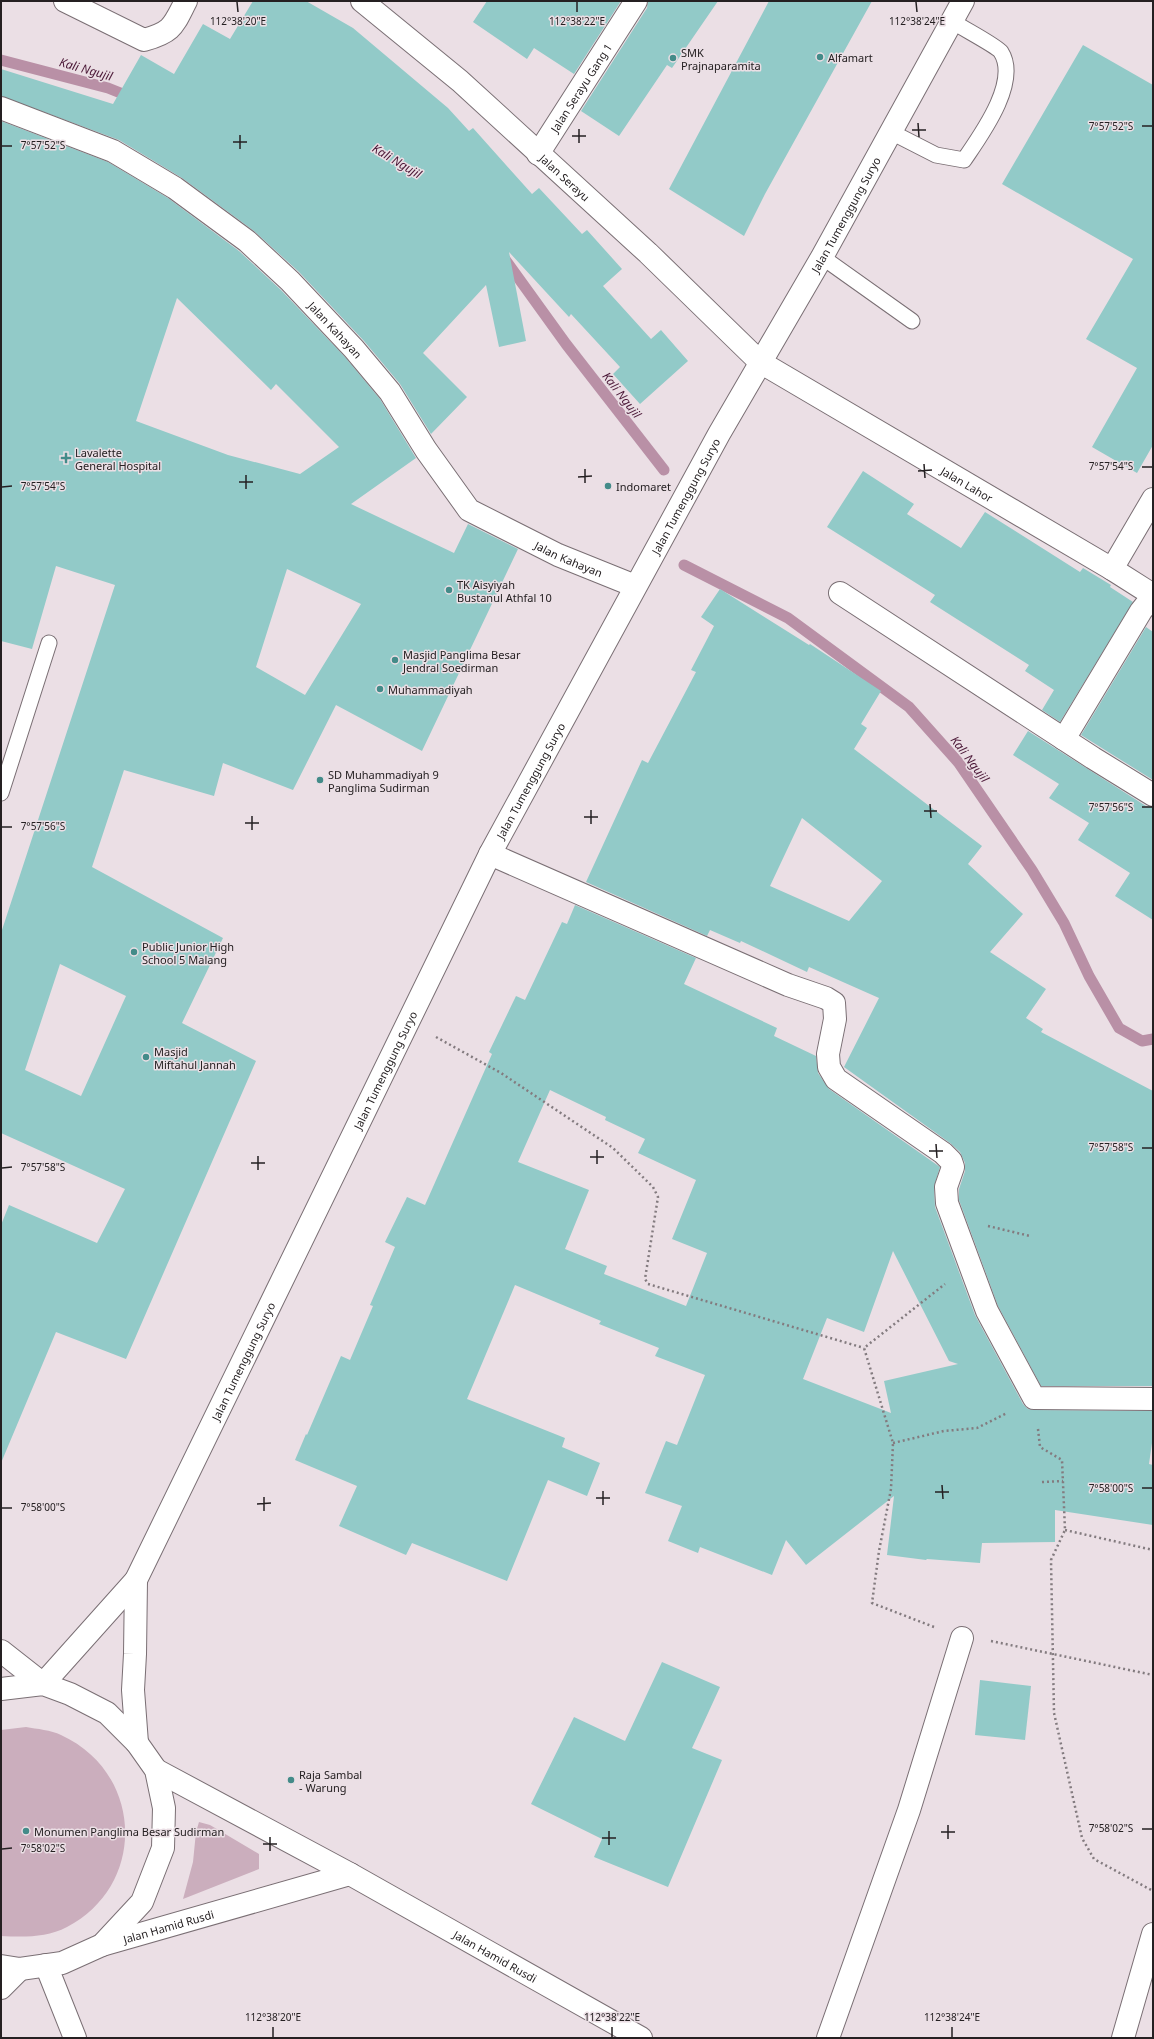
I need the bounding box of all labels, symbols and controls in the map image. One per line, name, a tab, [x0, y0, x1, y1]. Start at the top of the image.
text: 112°38'20"E	[210, 14, 266, 28]
text: 112°38'22"E	[549, 14, 605, 28]
text: 112°38'24"E	[889, 14, 945, 28]
street label: Jalan Serayu Gang 1	[546, 40, 615, 136]
place label: SMK Prajnaparamita	[681, 45, 761, 73]
place label: Alfamart	[828, 50, 873, 65]
marker: Alfamart	[815, 52, 825, 62]
water label: Kali Ngujil	[57, 53, 115, 85]
marker: SMK Prajnaparamita	[668, 53, 678, 63]
text: 7°57'52"S	[1089, 119, 1134, 133]
text: 7°57'52"S	[21, 138, 66, 152]
water label: Kali Ngujil	[369, 140, 426, 183]
street label: Jalan Serayu	[536, 150, 593, 204]
street label: Jalan Tumenggung Suryo	[807, 154, 884, 276]
street label: Jalan Kahayan	[305, 297, 366, 361]
water label: Kali Ngujil	[599, 368, 646, 422]
street label: Jalan Tumenggung Suryo	[647, 435, 723, 558]
place label: Lavalette General Hospital	[75, 445, 161, 473]
marker: Lavalette General Hospital	[60, 452, 72, 464]
text: 7°57'54"S	[1089, 459, 1134, 473]
street label: Jalan Lahor	[938, 462, 996, 505]
text: 7°57'54"S	[21, 479, 66, 493]
place label: Indomaret	[616, 479, 671, 494]
marker: Indomaret	[603, 481, 613, 491]
street label: Jalan Kahayan	[532, 537, 605, 580]
place label: TK Aisyiyah Bustanul Athfal 10	[457, 577, 552, 605]
marker: TK Aisyiyah Bustanul Athfal 10	[444, 585, 454, 595]
place label: Masjid Panglima Besar Jendral Soedirman	[402, 647, 521, 675]
marker: Masjid Panglima Besar Jendral Soedirman	[390, 655, 400, 665]
place label: Muhammadiyah	[388, 682, 473, 697]
marker: Muhammadiyah	[375, 684, 385, 694]
street label: Jalan Tumenggung Suryo	[492, 719, 568, 842]
water label: Kali Ngujil	[947, 732, 994, 787]
place label: SD Muhammadiyah 9 Panglima Sudirman	[328, 767, 439, 795]
marker: SD Muhammadiyah 9 Panglima Sudirman	[315, 775, 325, 785]
text: 7°57'56"S	[1089, 800, 1134, 814]
text: 7°57'56"S	[21, 819, 66, 833]
place label: Public Junior High School 5 Malang	[142, 939, 234, 967]
marker: Public Junior High School 5 Malang	[129, 947, 139, 957]
street label: Jalan Tumenggung Suryo	[349, 1008, 420, 1133]
place label: Masjid Miftahul Jannah	[154, 1044, 236, 1072]
marker: Masjid Miftahul Jannah	[141, 1052, 151, 1062]
text: 7°57'58"S	[1089, 1140, 1134, 1154]
text: 7°57'58"S	[21, 1160, 66, 1174]
street label: Jalan Tumenggung Suryo	[207, 1299, 278, 1424]
text: 7°58'00"S	[1089, 1481, 1134, 1495]
text: 7°58'00"S	[21, 1500, 66, 1514]
place label: Raja Sambal - Warung	[299, 1767, 362, 1795]
marker: Raja Sambal - Warung	[286, 1775, 296, 1785]
text: 7°58'02"S	[1089, 1821, 1134, 1835]
place label: Monumen Panglima Besar Sudirman	[34, 1824, 224, 1839]
marker: Monumen Panglima Besar Sudirman	[21, 1826, 31, 1836]
text: 7°58'02"S	[21, 1841, 66, 1855]
street label: Jalan Hamid Rusdi	[120, 1906, 215, 1946]
street label: Jalan Hamid Rusdi	[450, 1926, 540, 1985]
text: 112°38'20"E	[245, 2010, 301, 2024]
text: 112°38'22"E	[584, 2010, 640, 2024]
text: 112°38'24"E	[924, 2010, 980, 2024]

